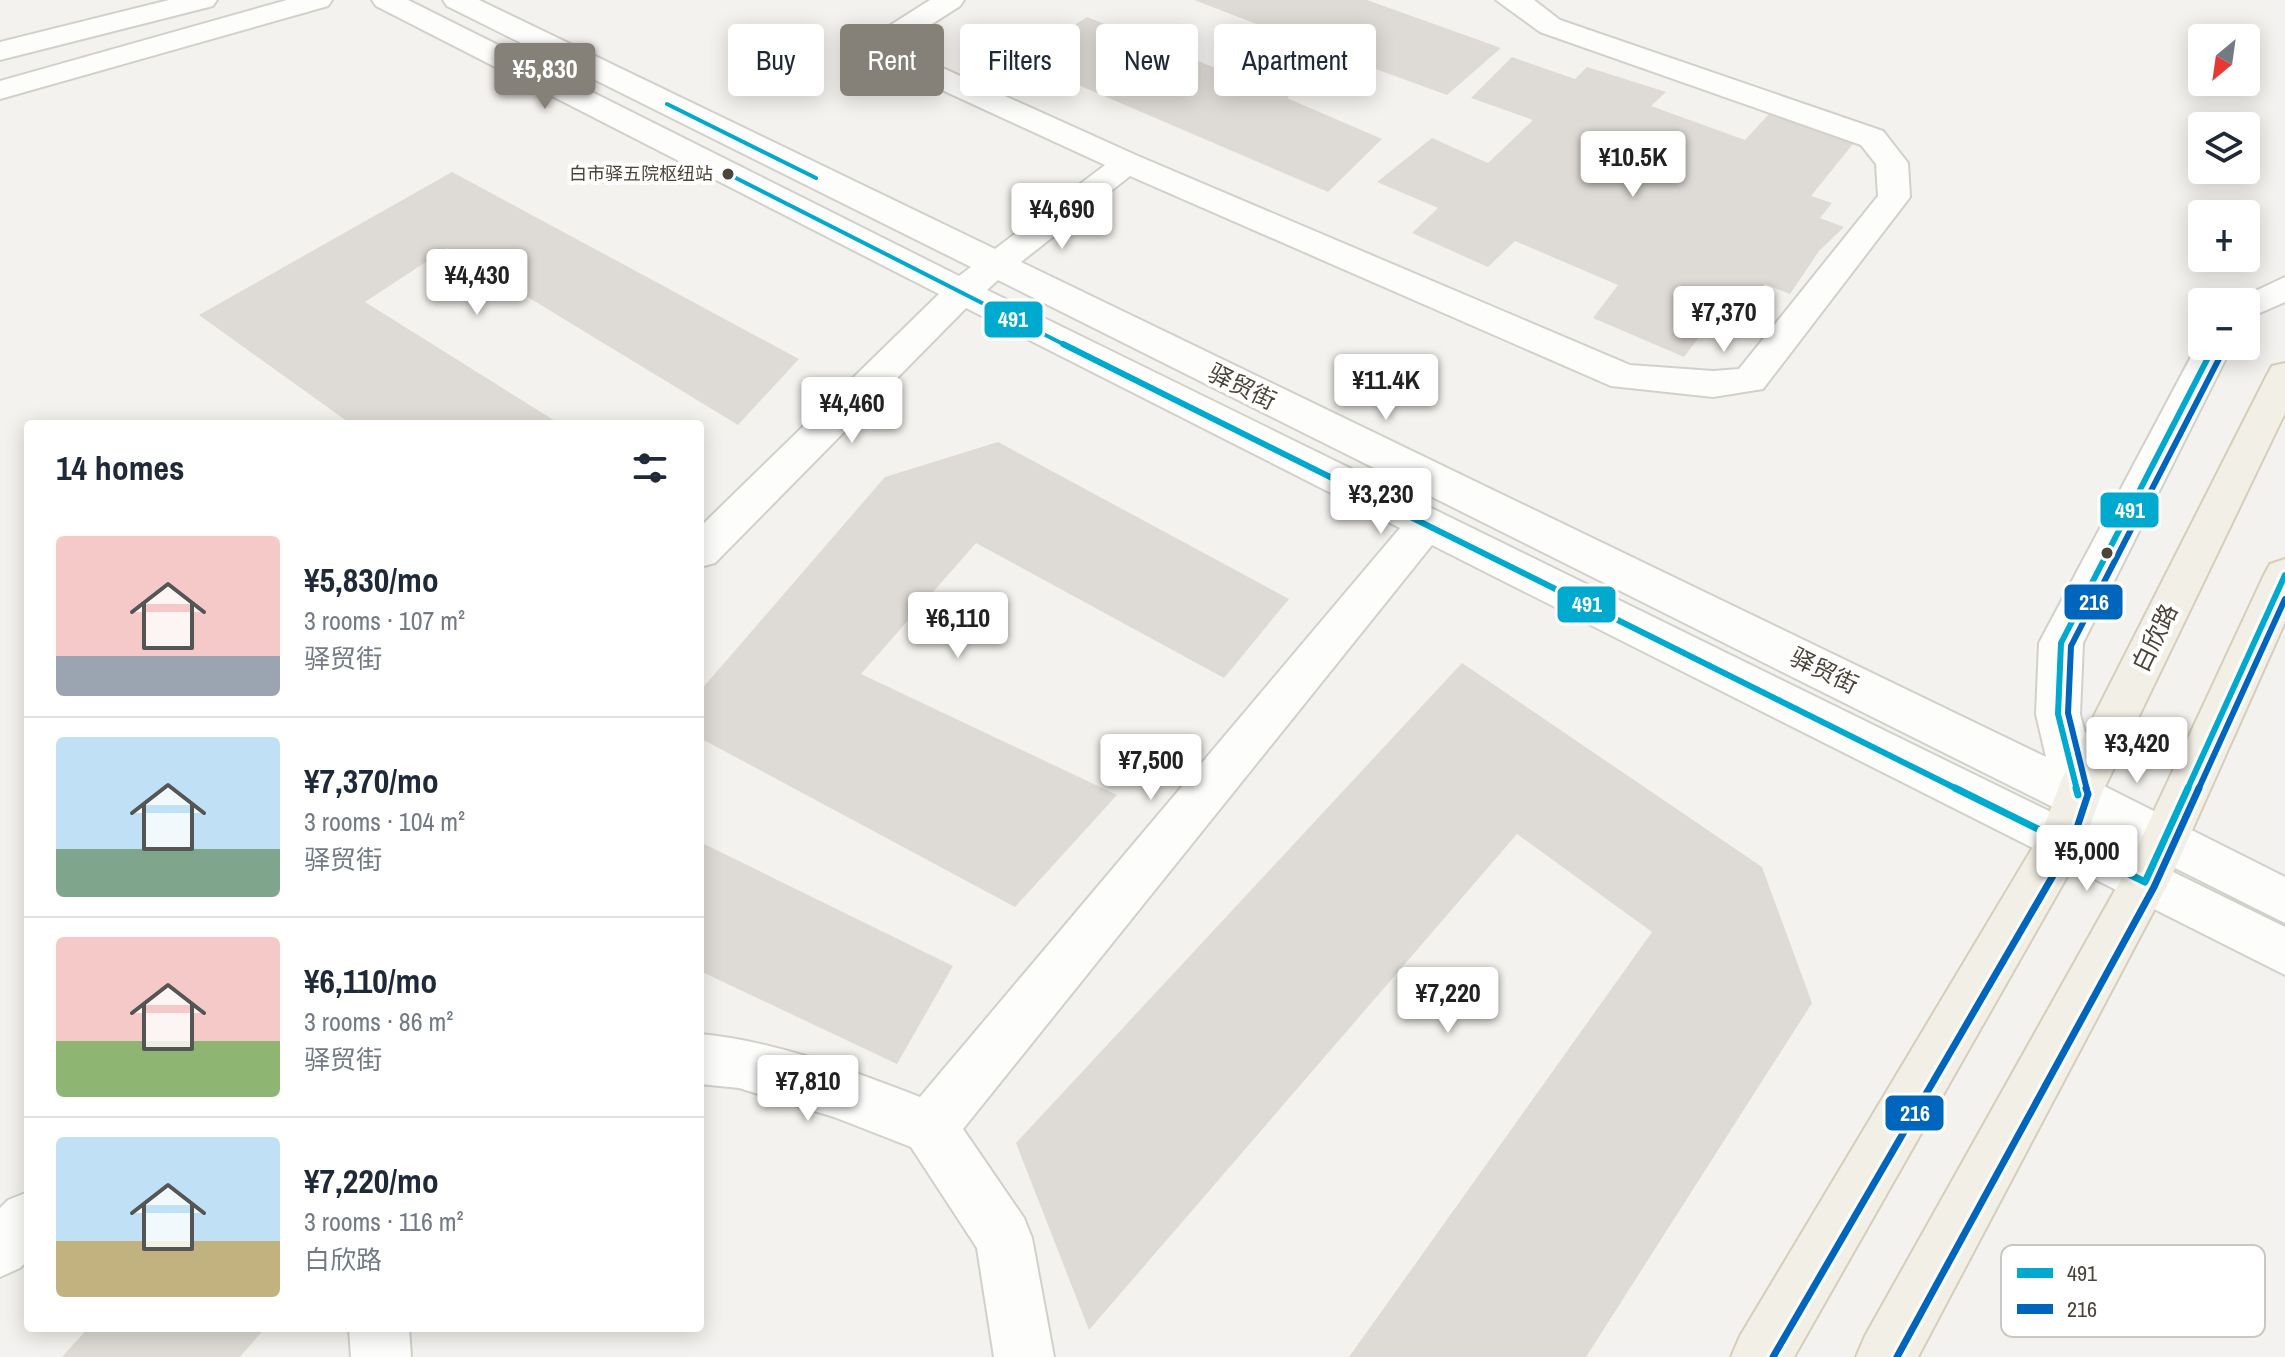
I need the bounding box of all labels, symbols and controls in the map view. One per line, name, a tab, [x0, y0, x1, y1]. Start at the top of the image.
chip: Buy	[728, 24, 824, 96]
chip: Rent	[840, 24, 944, 96]
chip: Filters	[960, 24, 1080, 96]
chip: New	[1096, 24, 1198, 96]
chip: Apartment	[1214, 24, 1376, 96]
north arrow	[2188, 24, 2260, 96]
map controls	[2188, 24, 2260, 360]
pin: ¥5,830	[480, 43, 610, 111]
text: ¥5,830	[512, 51, 578, 86]
button: layers	[2188, 112, 2260, 184]
pin: ¥10.5K	[1568, 131, 1698, 199]
text: ¥10.5K	[1599, 139, 1667, 174]
place label: 白市驿五院枢纽站	[569, 161, 713, 186]
marker: 白市驿五院枢纽站	[720, 166, 736, 182]
pin: ¥4,690	[997, 183, 1127, 251]
text: ¥4,690	[1029, 191, 1095, 226]
button: +	[2188, 200, 2260, 272]
pin: ¥4,430	[412, 249, 542, 317]
text: ¥4,430	[444, 257, 510, 292]
pin: ¥7,370	[1659, 286, 1789, 354]
button: −	[2188, 288, 2260, 360]
text: ¥7,370	[1691, 294, 1757, 329]
line badge: 491	[983, 300, 1044, 339]
text: 491	[998, 304, 1029, 334]
pin: ¥11.4K	[1321, 354, 1451, 422]
street label: 驿贸街	[1203, 356, 1282, 416]
text: ¥11.4K	[1352, 362, 1420, 397]
pin: ¥4,460	[787, 377, 917, 445]
text: ¥4,460	[819, 385, 885, 420]
text: 14 homes	[56, 445, 185, 491]
icon: filters	[628, 446, 672, 490]
pin: ¥3,230	[1316, 468, 1446, 536]
text: ¥3,230	[1348, 476, 1414, 511]
line badge: 491	[2099, 491, 2160, 529]
text: 491	[2115, 495, 2146, 525]
unlabelled marker	[2099, 545, 2115, 561]
text: ¥5,830/mo	[304, 557, 439, 603]
icon: home	[120, 568, 216, 664]
line badge: 216	[2063, 583, 2124, 621]
line badge: 491	[1556, 585, 1617, 624]
text: 216	[2079, 587, 2109, 617]
text: 491	[1572, 589, 1603, 619]
pin: ¥6,110	[893, 592, 1023, 660]
street label: 白欣路	[2124, 598, 2184, 677]
text: ¥6,110	[926, 600, 990, 635]
text: 3 rooms · 107 m²	[304, 603, 465, 638]
street label: 驿贸街	[1785, 640, 1864, 700]
text: 驿贸街	[304, 641, 382, 676]
pin: ¥3,420	[2072, 717, 2202, 785]
text: ¥3,420	[2104, 725, 2170, 760]
pin: ¥7,500	[1086, 734, 1216, 802]
text: ¥7,500	[1118, 742, 1184, 777]
text: ¥7,370/mo	[304, 758, 439, 804]
icon: home	[120, 769, 216, 865]
text: 3 rooms · 104 m²	[304, 804, 465, 839]
pin: ¥5,000	[2022, 825, 2152, 893]
text: ¥5,000	[2054, 833, 2120, 868]
text: 驿贸街	[304, 842, 382, 877]
text: ¥6,110/mo	[304, 958, 437, 1004]
pin: ¥7,220	[1383, 967, 1513, 1035]
icon: home	[120, 969, 216, 1065]
text: ¥7,220	[1415, 975, 1481, 1010]
text: 3 rooms · 86 m²	[304, 1004, 453, 1039]
text: 驿贸街	[304, 1042, 382, 1077]
pin: ¥7,810	[743, 1055, 873, 1123]
text: ¥7,810	[775, 1063, 841, 1098]
line badge: 216	[1884, 1094, 1945, 1132]
text: 216	[1900, 1098, 1930, 1128]
text: ¥7,220/mo	[304, 1158, 439, 1204]
icon: home	[120, 1169, 216, 1265]
text: 3 rooms · 116 m²	[304, 1204, 464, 1239]
text: 白欣路	[304, 1242, 382, 1277]
legend	[2001, 1245, 2265, 1337]
text: 491	[2067, 1258, 2097, 1288]
text: 216	[2067, 1294, 2097, 1324]

